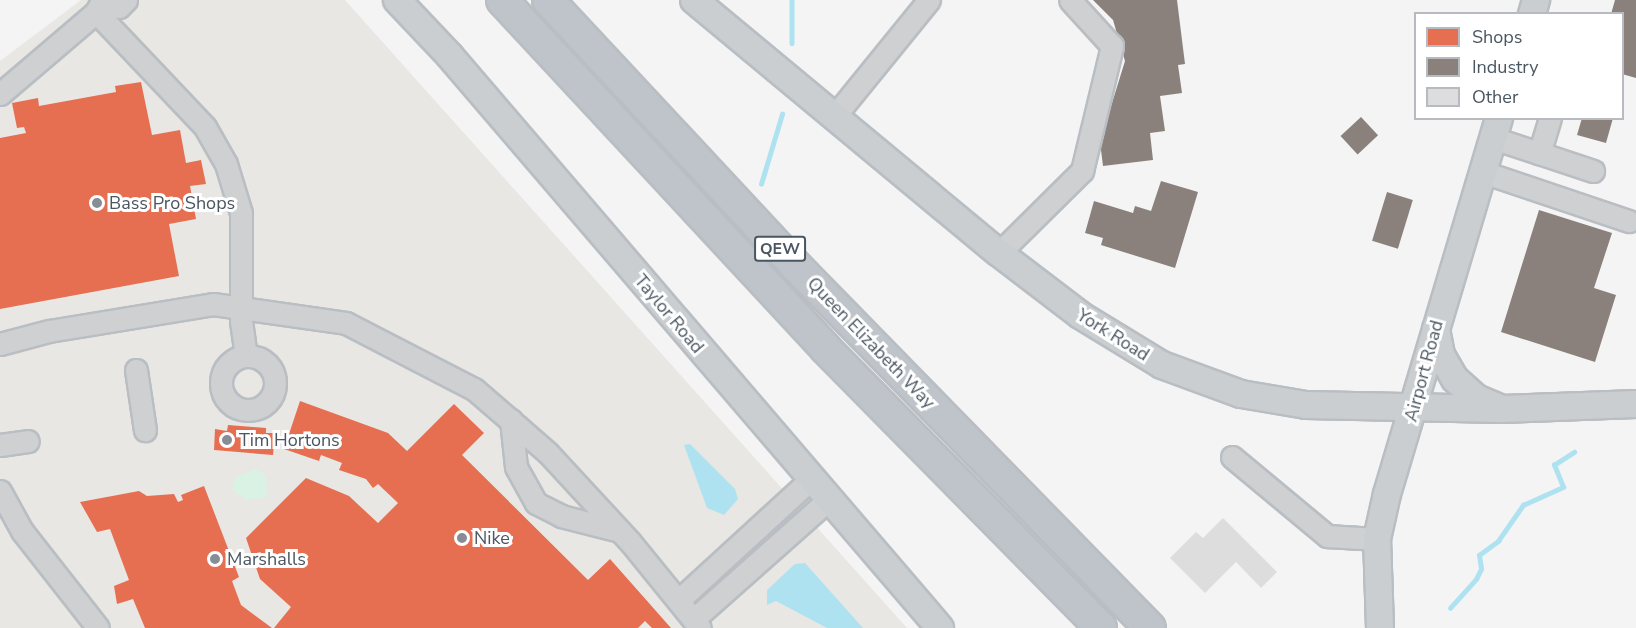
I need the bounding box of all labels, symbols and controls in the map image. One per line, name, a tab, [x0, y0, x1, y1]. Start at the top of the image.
legend	[1414, 12, 1624, 120]
text: Shops	[1472, 25, 1522, 49]
text: Industry	[1472, 55, 1539, 79]
text: Other	[1472, 85, 1518, 109]
place label: Bass Pro Shops	[109, 192, 235, 214]
marker: Bass Pro Shops	[90, 196, 104, 210]
road number: QEW	[753, 236, 807, 262]
street label: Taylor Road	[630, 270, 708, 358]
street label: Queen Elizabeth Way	[803, 273, 939, 413]
street label: York Road	[1073, 304, 1153, 366]
street label: Airport Road	[1400, 318, 1448, 424]
place label: Tim Hortons	[239, 429, 340, 451]
marker: Tim Hortons	[220, 433, 234, 447]
place label: Nike	[474, 527, 510, 549]
marker: Nike	[455, 531, 469, 545]
place label: Marshalls	[227, 548, 306, 570]
marker: Marshalls	[208, 552, 222, 566]

